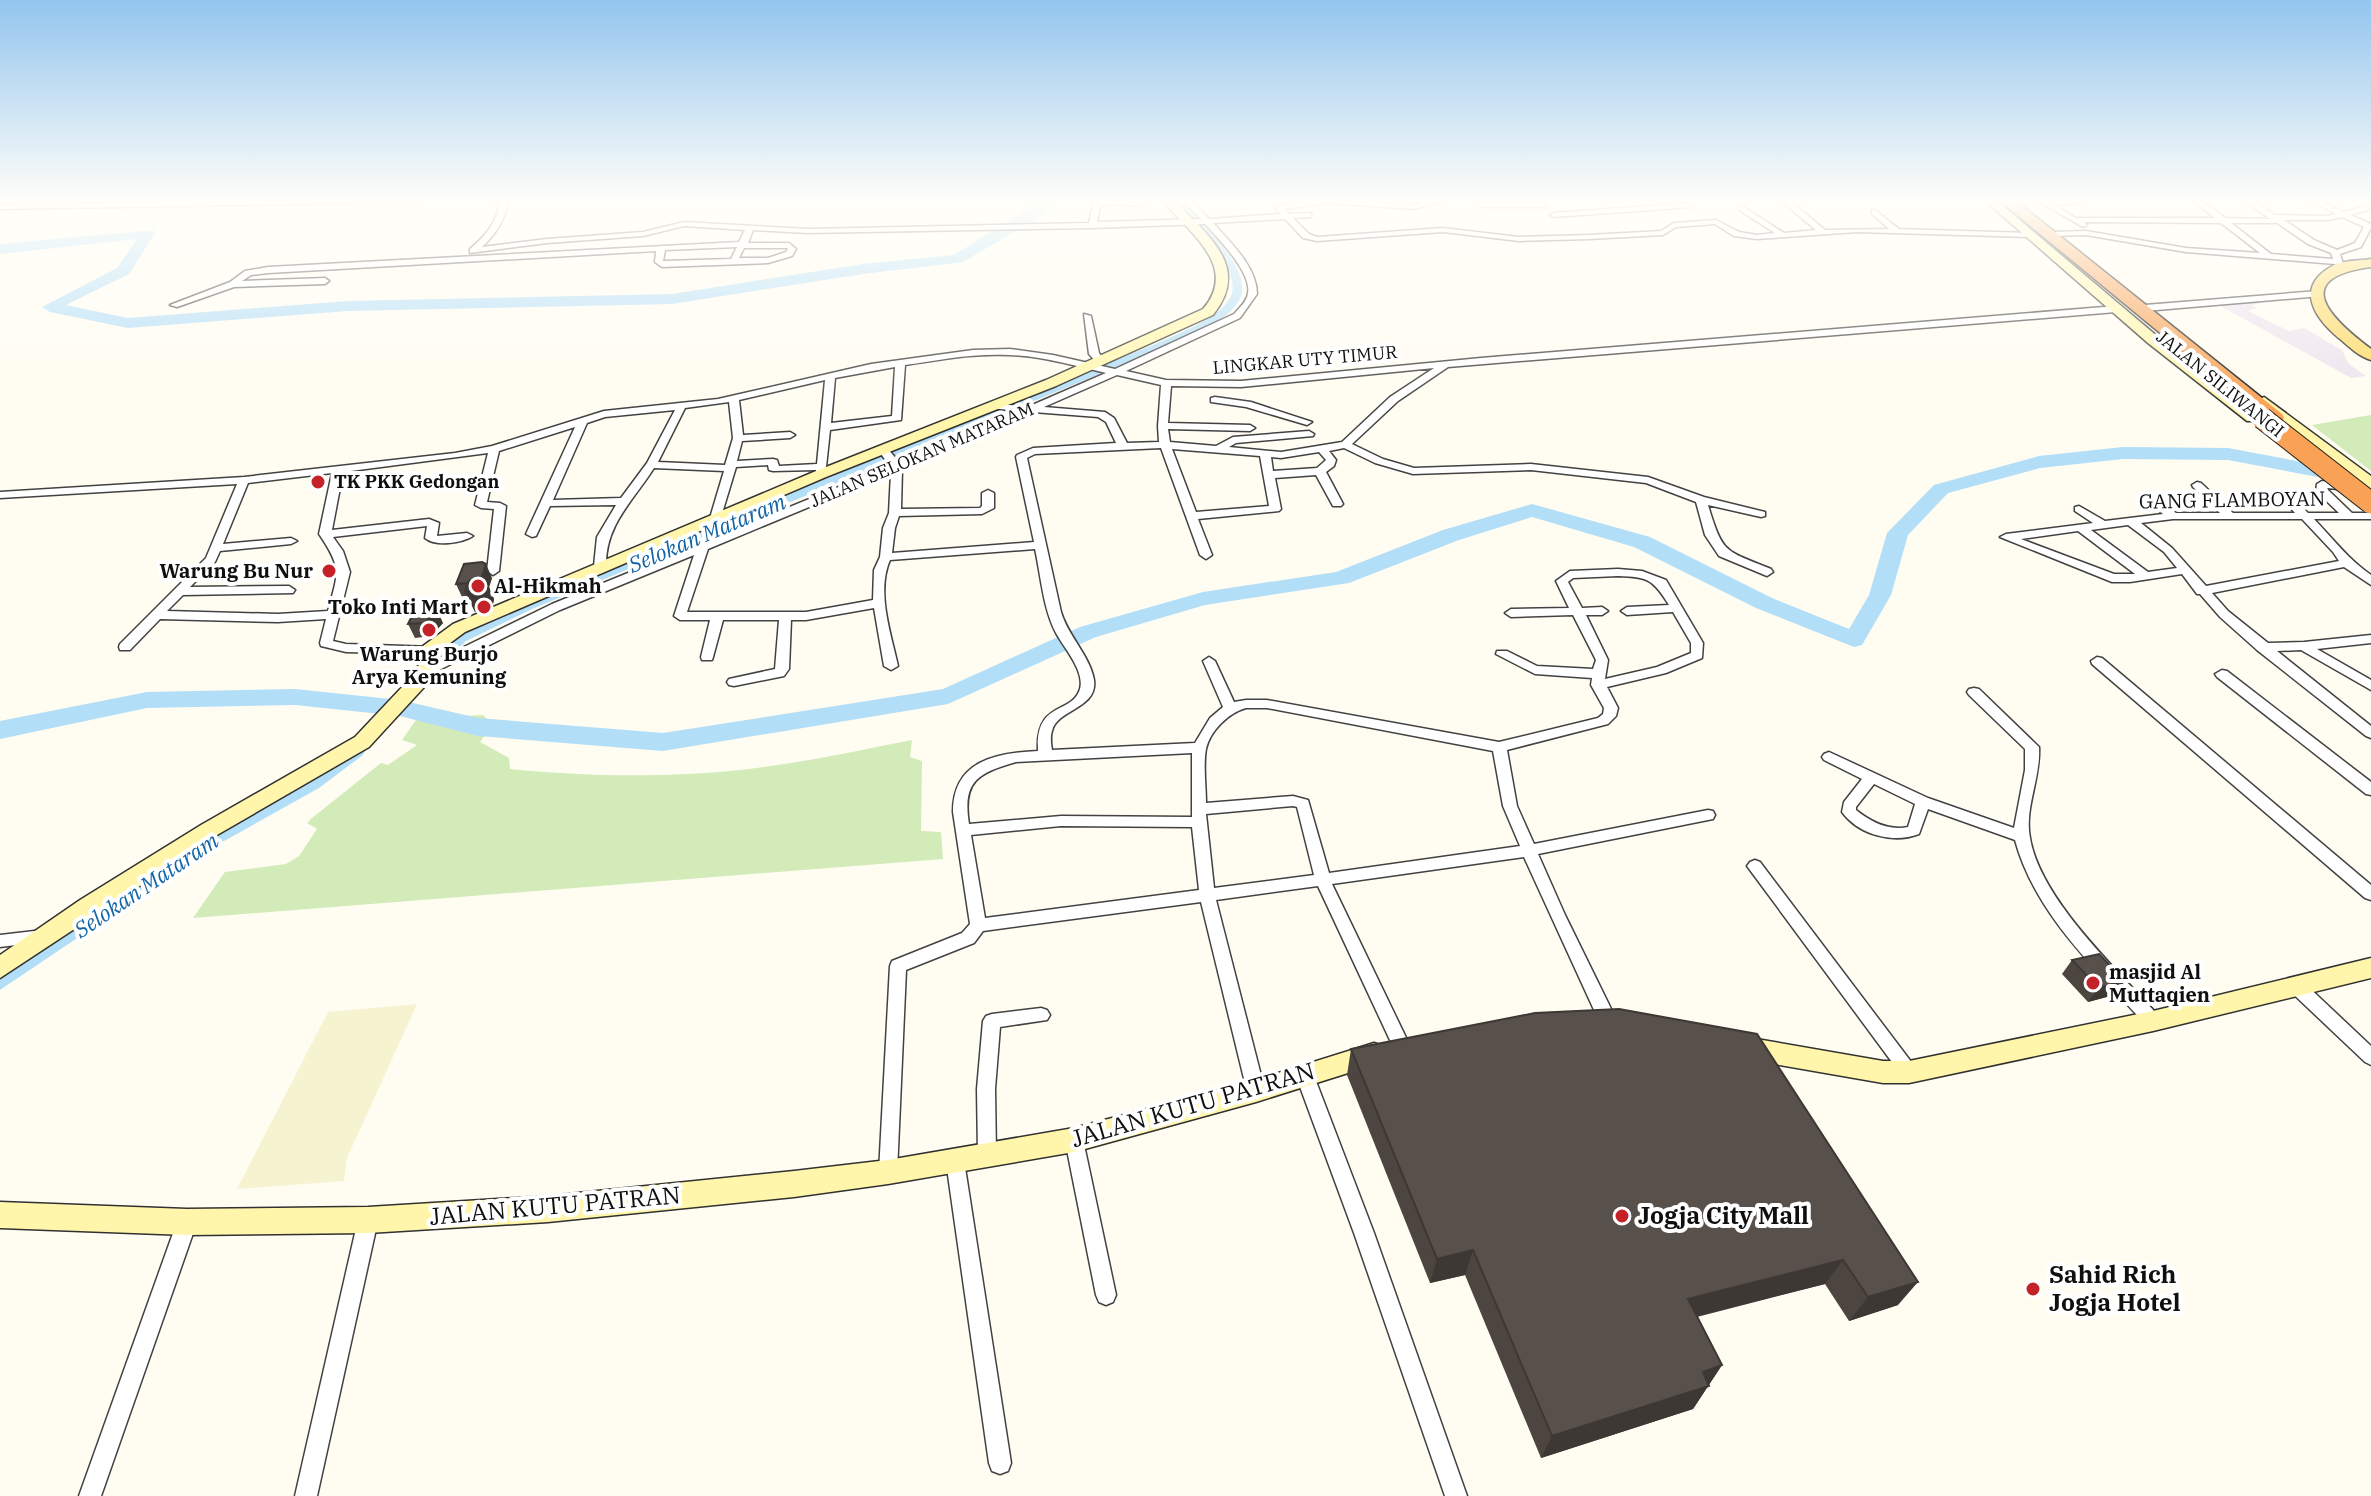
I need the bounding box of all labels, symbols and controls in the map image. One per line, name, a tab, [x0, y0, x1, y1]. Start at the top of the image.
street label: JALAN SILIWANGI	[2152, 325, 2289, 442]
street label: LINGKAR UTY TIMUR	[1212, 340, 1398, 379]
street label: JALAN SELOKAN MATARAM	[807, 397, 1037, 512]
place label: TK PKK Gedongan	[334, 470, 499, 493]
marker: TK PKK Gedongan	[309, 473, 327, 491]
street label: GANG FLAMBOYAN	[2139, 484, 2325, 515]
water label: Selokan Mataram	[623, 486, 790, 579]
place label: Warung Bu Nur	[159, 557, 313, 584]
marker: Warung Bu Nur	[320, 562, 338, 580]
place label: Al-Hikmah	[494, 572, 602, 599]
marker: Al-Hikmah	[469, 577, 487, 595]
place label: Toko Inti Mart	[328, 593, 469, 620]
marker: Toko Inti Mart	[475, 598, 493, 616]
marker: Warung Burjo Arya Kemuning	[420, 621, 438, 639]
place label: Warung Burjo Arya Kemuning	[352, 640, 507, 690]
water label: Selokan Mataram	[67, 825, 224, 944]
place label: masjid Al Muttaqien	[2109, 958, 2210, 1008]
marker: masjid Al Muttaqien	[2084, 974, 2102, 992]
street label: JALAN KUTU PATRAN	[1067, 1054, 1318, 1154]
street label: JALAN KUTU PATRAN	[428, 1178, 682, 1232]
place label: Jogja City Mall	[1638, 1199, 1809, 1231]
marker: Jogja City Mall	[1613, 1207, 1631, 1225]
place label: Sahid Rich Jogja Hotel	[2049, 1258, 2181, 1318]
marker: Sahid Rich Jogja Hotel	[2024, 1280, 2042, 1298]

